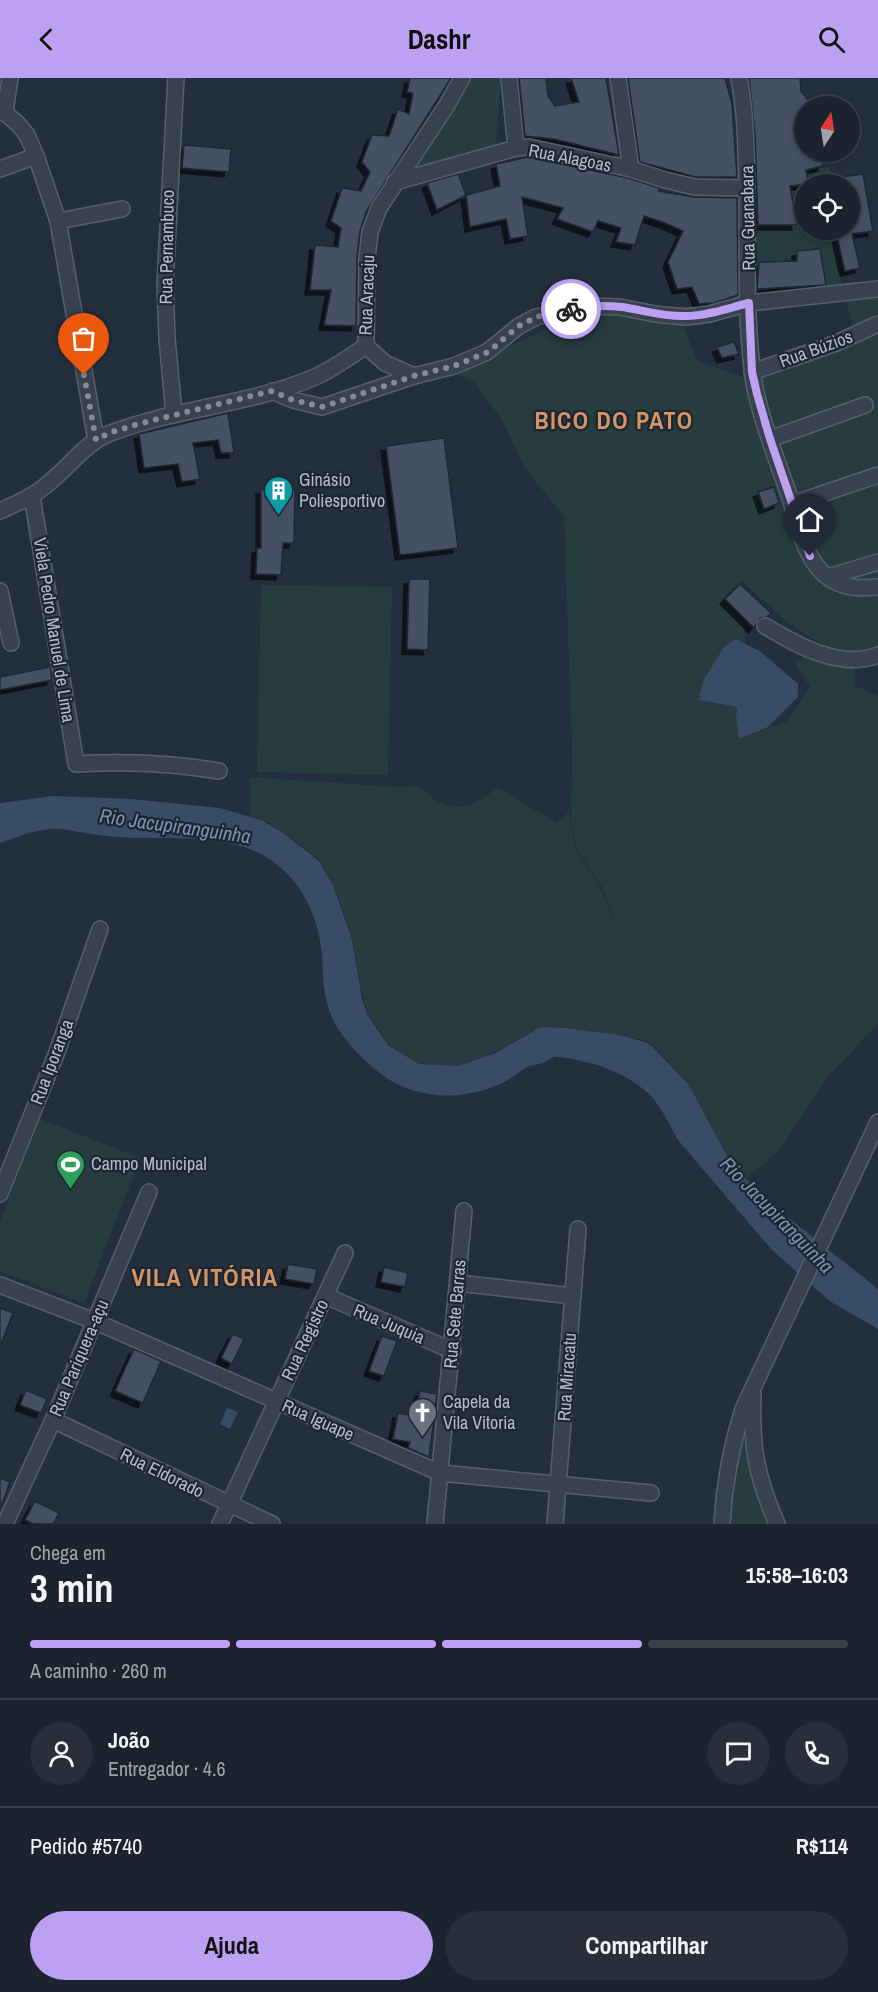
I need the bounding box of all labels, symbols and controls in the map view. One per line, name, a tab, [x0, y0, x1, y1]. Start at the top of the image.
text: Dashr	[408, 21, 470, 57]
icon: back	[30, 23, 63, 56]
icon: search	[815, 23, 848, 56]
north arrow	[794, 96, 860, 162]
map controls	[794, 96, 860, 240]
street label: Rua Alagoas	[527, 137, 614, 178]
street label: Rua Guanabara	[734, 165, 761, 271]
button: locate	[794, 174, 860, 240]
street label: Rua Pernambuco	[153, 189, 180, 305]
street label: Rua Aracaju	[353, 254, 380, 336]
courier	[541, 279, 601, 339]
icon: bike	[555, 293, 588, 326]
pin	[58, 313, 109, 375]
icon: bag	[67, 322, 100, 355]
street label: Rua Búzios	[776, 324, 856, 373]
district label: BICO DO PATO	[534, 404, 694, 436]
place label: Ginásio Poliesportivo	[299, 467, 385, 513]
building icon: Ginásio Poliesportivo	[262, 474, 294, 516]
pin	[784, 494, 835, 556]
icon: home	[793, 503, 826, 536]
street label: Viela Pedro Manuel de Lima	[28, 536, 81, 724]
water label: Rio Jacupiranguinha	[98, 802, 252, 849]
street label: Rua Iporanga	[24, 1016, 79, 1108]
sports icon: Campo Municipal	[54, 1148, 86, 1190]
place label: Campo Municipal	[91, 1151, 207, 1176]
water label: Rio Jacupiranguinha	[715, 1151, 840, 1279]
street label: Rua Sete Barras	[437, 1259, 472, 1369]
district label: VILA VITÓRIA	[131, 1261, 279, 1293]
street label: Rua Registro	[275, 1295, 334, 1384]
street label: Rua Pariquera-açu	[43, 1296, 114, 1420]
street label: Rua Juquia	[350, 1297, 429, 1350]
street label: Rua Miracatu	[551, 1332, 582, 1422]
place label: Capela da Vila Vitoria	[443, 1389, 516, 1435]
street label: Rua Iguape	[278, 1393, 358, 1446]
church icon: Capela da Vila Vitoria	[406, 1396, 438, 1438]
street label: Rua Eldorado	[116, 1442, 208, 1504]
text: Chega em	[30, 1539, 106, 1566]
text: 15:58–16:03	[746, 1560, 848, 1590]
text: 3 min	[30, 1562, 114, 1614]
text: A caminho · 260 m	[30, 1657, 167, 1684]
button: person	[30, 1722, 93, 1785]
button: chat	[707, 1722, 770, 1785]
button: phone	[785, 1722, 848, 1785]
text: João	[108, 1725, 150, 1755]
text: Entregador · 4.6	[108, 1755, 226, 1782]
text: Pedido #5740	[30, 1831, 142, 1861]
text: R$114	[796, 1831, 848, 1861]
button: Ajuda	[30, 1911, 433, 1980]
button: Compartilhar	[445, 1911, 848, 1980]

